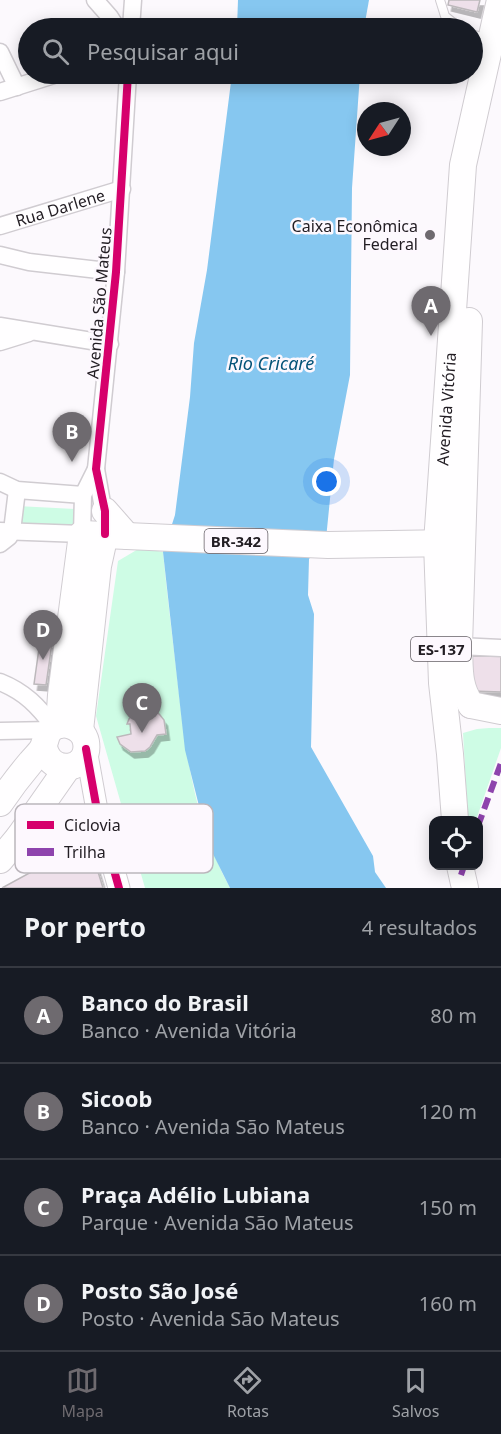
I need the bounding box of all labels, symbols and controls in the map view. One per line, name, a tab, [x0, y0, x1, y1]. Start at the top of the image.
search box	[18, 18, 483, 84]
icon: search	[39, 35, 72, 68]
text: Pesquisar aqui	[87, 36, 239, 66]
north arrow	[357, 102, 411, 156]
street label: Rua Darlene	[13, 184, 108, 232]
place label: Caixa Econômica Federal	[292, 215, 418, 255]
street label: Avenida São Mateus	[81, 226, 117, 380]
marker: Caixa Econômica Federal	[423, 228, 437, 242]
pin: A	[412, 286, 450, 336]
water label: Rio Cricaré	[228, 351, 314, 375]
street label: Avenida Vitória	[431, 352, 461, 466]
pin: B	[52, 412, 92, 462]
your location	[312, 467, 341, 496]
road number: BR-342	[204, 529, 268, 553]
pin: D	[24, 610, 63, 660]
road number: ES-137	[411, 637, 471, 661]
pin: C	[122, 684, 162, 733]
legend	[15, 804, 213, 873]
text: Ciclovia	[64, 814, 121, 836]
map controls	[429, 816, 483, 870]
button: locate	[429, 816, 483, 870]
text: Trilha	[64, 841, 106, 863]
text: Por perto	[24, 909, 146, 945]
text: 4 resultados	[362, 914, 477, 941]
text: Banco do Brasil	[81, 987, 249, 1017]
text: A	[37, 1002, 50, 1029]
text: 80 m	[430, 1002, 477, 1029]
text: Banco · Avenida Vitória	[81, 1017, 297, 1044]
text: Sicoob	[81, 1083, 152, 1113]
text: B	[37, 1098, 50, 1125]
text: 120 m	[419, 1098, 477, 1125]
text: Banco · Avenida São Mateus	[81, 1113, 345, 1140]
text: Praça Adélio Lubiana	[81, 1179, 310, 1209]
text: C	[37, 1194, 50, 1221]
text: 150 m	[419, 1194, 477, 1221]
text: Parque · Avenida São Mateus	[81, 1209, 354, 1236]
text: Posto São José	[81, 1275, 238, 1305]
text: D	[36, 1290, 51, 1317]
text: 160 m	[419, 1290, 477, 1317]
text: Posto · Avenida São Mateus	[81, 1305, 340, 1332]
tab: Mapa	[62, 1364, 104, 1422]
tab: Rotas	[227, 1364, 269, 1422]
tab: Salvos	[392, 1364, 439, 1422]

